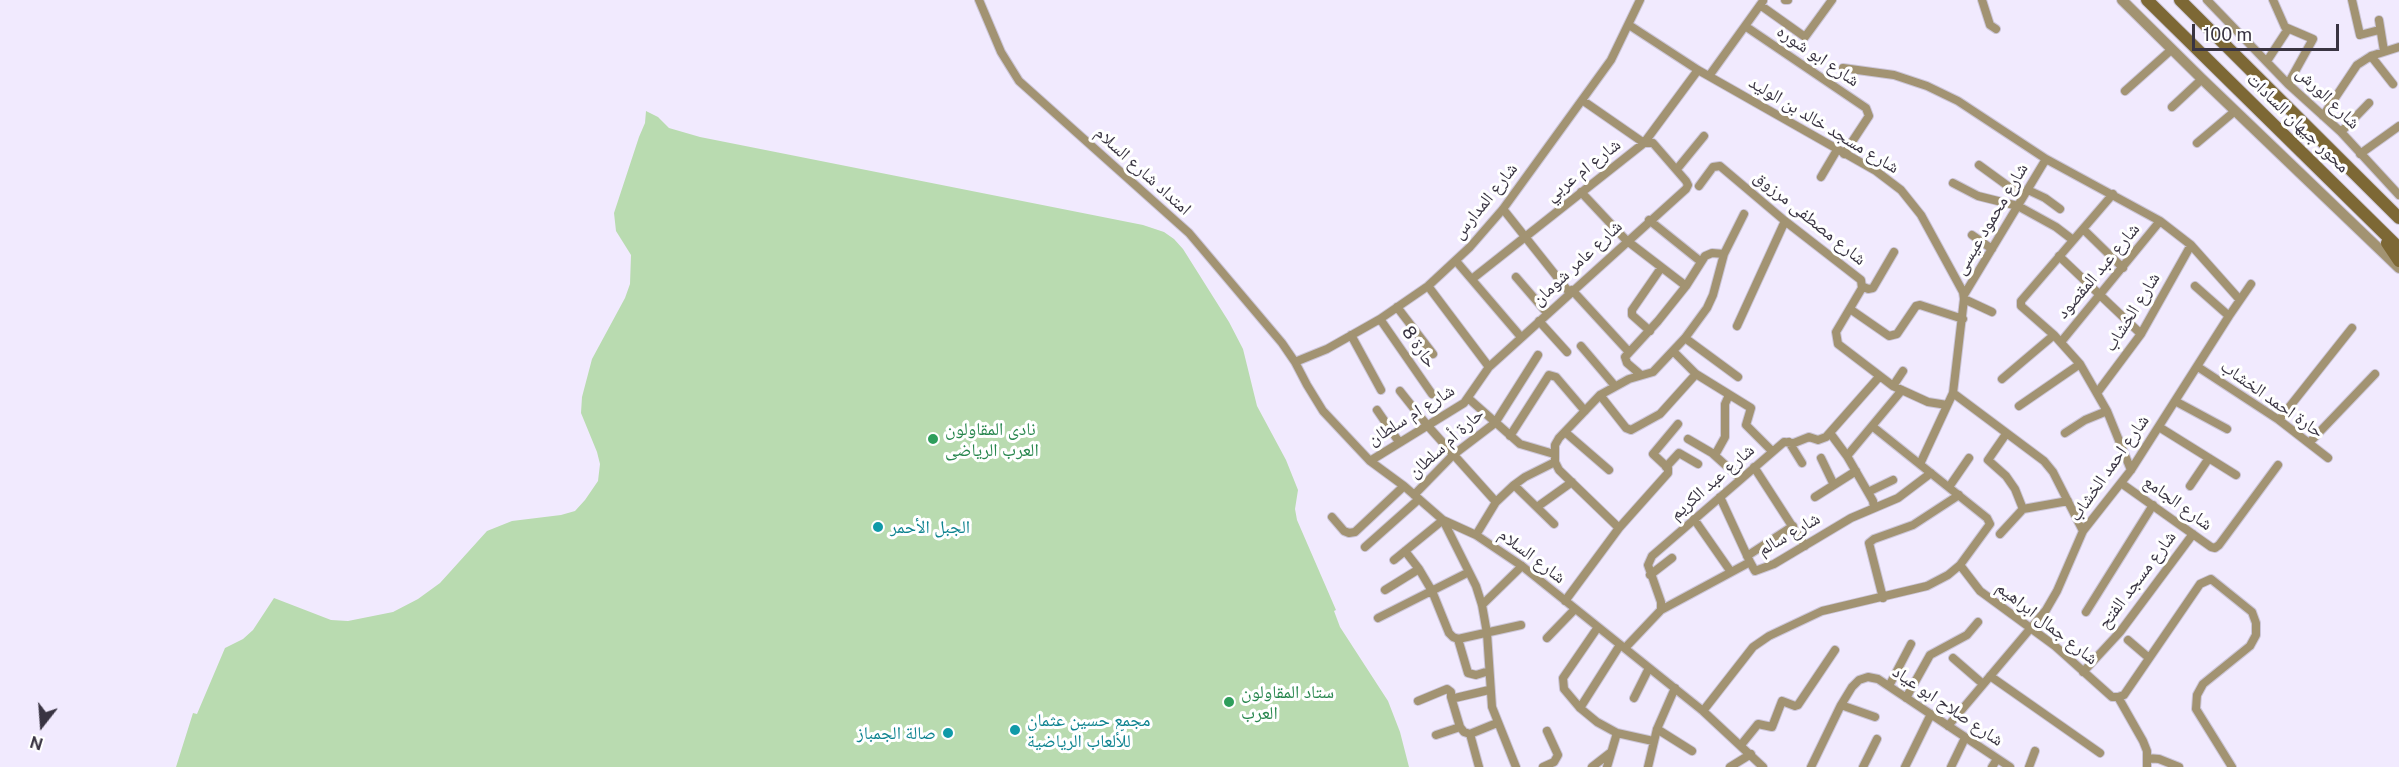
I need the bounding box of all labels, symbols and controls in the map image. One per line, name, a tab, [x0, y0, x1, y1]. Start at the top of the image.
scale bar	[2195, 12, 2342, 50]
street label: شارع ابو شوره	[1773, 20, 1863, 92]
text: 100 m	[2203, 24, 2252, 45]
street label: شارع الورش	[2292, 62, 2364, 134]
street label: محور جيهان السادات	[2242, 69, 2354, 177]
street label: شارع مسجد خالد بن الوليد	[1745, 72, 1903, 178]
street label: امتداد شارع السلام	[1090, 122, 1196, 220]
street label: شارع ام عربي	[1541, 134, 1625, 206]
street label: شارع المدارس	[1448, 158, 1522, 244]
street label: شارع محمود عيسى	[1949, 159, 2033, 279]
street label: شارع مصطفى مرزوق	[1749, 166, 1871, 270]
street label: شارع عامر شومان	[1527, 216, 1627, 310]
street label: شارع عبد المقصود	[2052, 219, 2144, 323]
street label: شارع الخشاب	[2099, 269, 2165, 355]
street label: حارة 8	[1397, 322, 1441, 372]
street label: حارة احمد الخشاب	[2216, 355, 2328, 443]
street label: شارع ام سلطان	[1363, 380, 1459, 450]
street label: حارة أم سلطان	[1404, 403, 1488, 483]
street label: شارع احمد الخشاب	[2064, 411, 2154, 525]
place label: نادى المقاولون العرب الرياضى	[945, 418, 1039, 460]
marker: نادى المقاولون العرب الرياضى	[926, 432, 940, 446]
street label: شارع عبد الكريم	[1665, 439, 1759, 525]
street label: شارع الجامع	[2139, 471, 2217, 535]
street label: شارع سالم	[1754, 508, 1824, 560]
place label: الجبل الأحمر	[890, 516, 970, 538]
marker: الجبل الأحمر	[871, 520, 885, 534]
street label: شارع السلام	[1494, 524, 1570, 588]
street label: شارع مسجد الفتح	[2093, 527, 2181, 633]
street label: شارع جمال ابراهيم	[1992, 577, 2102, 669]
street label: شارع صلاح ابو عياد	[1888, 661, 2008, 751]
place label: ستاد المقاولون العرب	[1241, 681, 1334, 724]
north arrow	[12, 695, 72, 755]
marker: ستاد المقاولون العرب	[1222, 695, 1236, 709]
place label: مجمع حسين عثمان للألعاب الرياضية	[1027, 709, 1150, 752]
place label: صالة الجمباز	[857, 722, 936, 744]
marker: مجمع حسين عثمان للألعاب الرياضية	[1008, 723, 1022, 737]
marker: صالة الجمباز	[941, 726, 955, 740]
text: N	[28, 732, 45, 754]

